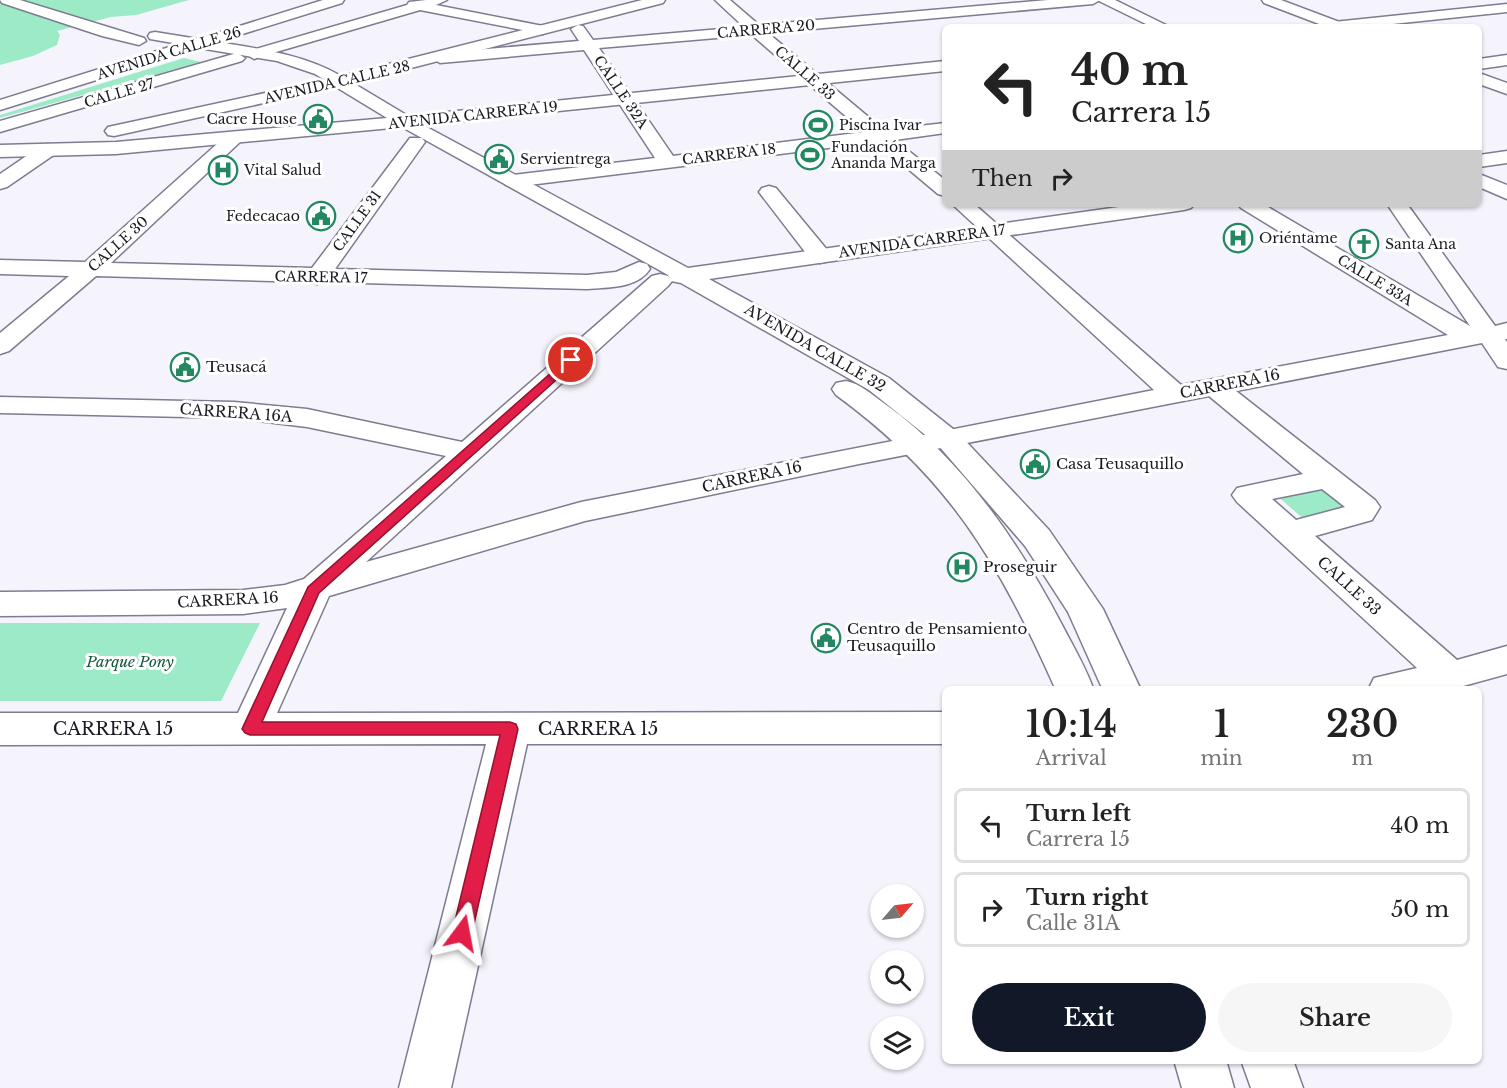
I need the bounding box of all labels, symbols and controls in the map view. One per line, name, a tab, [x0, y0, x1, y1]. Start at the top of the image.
street label: CARRERA 20	[716, 16, 816, 42]
street label: AVENIDA CALLE 26	[94, 22, 243, 84]
street label: CALLE 33	[771, 42, 839, 104]
text: 40 m	[1071, 44, 1188, 96]
icon: left	[972, 48, 1050, 126]
street label: CALLE 32A	[590, 52, 652, 132]
street label: AVENIDA CALLE 28	[261, 56, 412, 108]
street label: CALLE 27	[82, 74, 157, 112]
text: Carrera 15	[1071, 96, 1211, 129]
street label: AVENIDA CARRERA 19	[386, 97, 559, 133]
public building icon: Cacre House	[302, 103, 334, 135]
sports icon: Piscina Ivar	[802, 109, 834, 141]
place label: Cacre House	[206, 110, 297, 128]
place label: Piscina Ivar	[839, 116, 922, 134]
place label: Fundación Ananda Marga	[830, 138, 936, 172]
street label: CARRERA 18	[681, 139, 777, 169]
sports icon: Fundación Ananda Marga	[794, 139, 826, 171]
public building icon: Servientrega	[483, 143, 515, 175]
place label: Servientrega	[520, 150, 611, 168]
hospital icon: Vital Salud	[207, 154, 239, 186]
place label: Vital Salud	[243, 161, 322, 179]
icon: right	[1045, 162, 1078, 195]
text: Then	[972, 165, 1033, 192]
street label: CALLE 31	[329, 187, 385, 255]
public building icon: Fedecacao	[305, 200, 337, 232]
place label: Fedecacao	[226, 207, 300, 225]
street label: CALLE 30	[84, 212, 152, 276]
street label: AVENIDA CARRERA 17	[836, 220, 1008, 262]
hospital icon: Oriéntame	[1222, 222, 1254, 254]
church icon: Santa Ana	[1348, 228, 1380, 260]
place label: Oriéntame	[1259, 229, 1337, 247]
place label: Santa Ana	[1385, 235, 1456, 253]
street label: CALLE 33A	[1334, 250, 1416, 310]
street label: CARRERA 17	[274, 267, 369, 287]
street label: AVENIDA CALLE 32	[740, 299, 889, 396]
pin	[545, 334, 596, 385]
icon: arrive	[554, 343, 587, 376]
public building icon: Teusacá	[169, 351, 201, 383]
place label: Teusacá	[206, 357, 267, 376]
street label: CARRERA 16	[1178, 364, 1282, 403]
street label: CARRERA 16A	[179, 399, 294, 426]
public building icon: Casa Teusaquillo	[1019, 448, 1051, 480]
place label: Casa Teusaquillo	[1056, 454, 1184, 473]
street label: CARRERA 16	[700, 457, 804, 496]
hospital icon: Proseguir	[946, 551, 978, 583]
street label: CALLE 33	[1314, 552, 1385, 619]
place label: Proseguir	[983, 557, 1058, 576]
street label: CARRERA 16	[177, 587, 279, 612]
place label: Centro de Pensamiento Teusaquillo	[847, 619, 1027, 655]
public building icon: Centro de Pensamiento Teusaquillo	[810, 622, 842, 654]
park label: Parque Pony	[85, 652, 174, 671]
text: 10:14	[1025, 702, 1117, 747]
text: 1	[1214, 702, 1229, 747]
text: 230	[1326, 702, 1399, 747]
street label: CARRERA 15	[53, 718, 173, 740]
street label: CARRERA 15	[538, 718, 658, 740]
text: Arrival	[1036, 746, 1107, 770]
text: min	[1201, 746, 1243, 770]
text: m	[1352, 746, 1373, 770]
text: Turn left	[1026, 800, 1131, 827]
icon: left	[975, 809, 1008, 842]
text: 40 m	[1391, 812, 1449, 839]
text: Carrera 15	[1026, 827, 1130, 851]
north arrow	[870, 884, 924, 938]
map controls	[870, 884, 924, 1070]
text: Turn right	[1026, 884, 1148, 911]
icon: right	[975, 893, 1008, 926]
text: 50 m	[1391, 896, 1449, 923]
position arrow	[430, 901, 494, 965]
text: Calle 31A	[1026, 911, 1120, 935]
button: search	[870, 950, 924, 1004]
button: Exit	[972, 983, 1206, 1052]
button: Share	[1218, 983, 1452, 1052]
button: layers	[870, 1016, 924, 1070]

